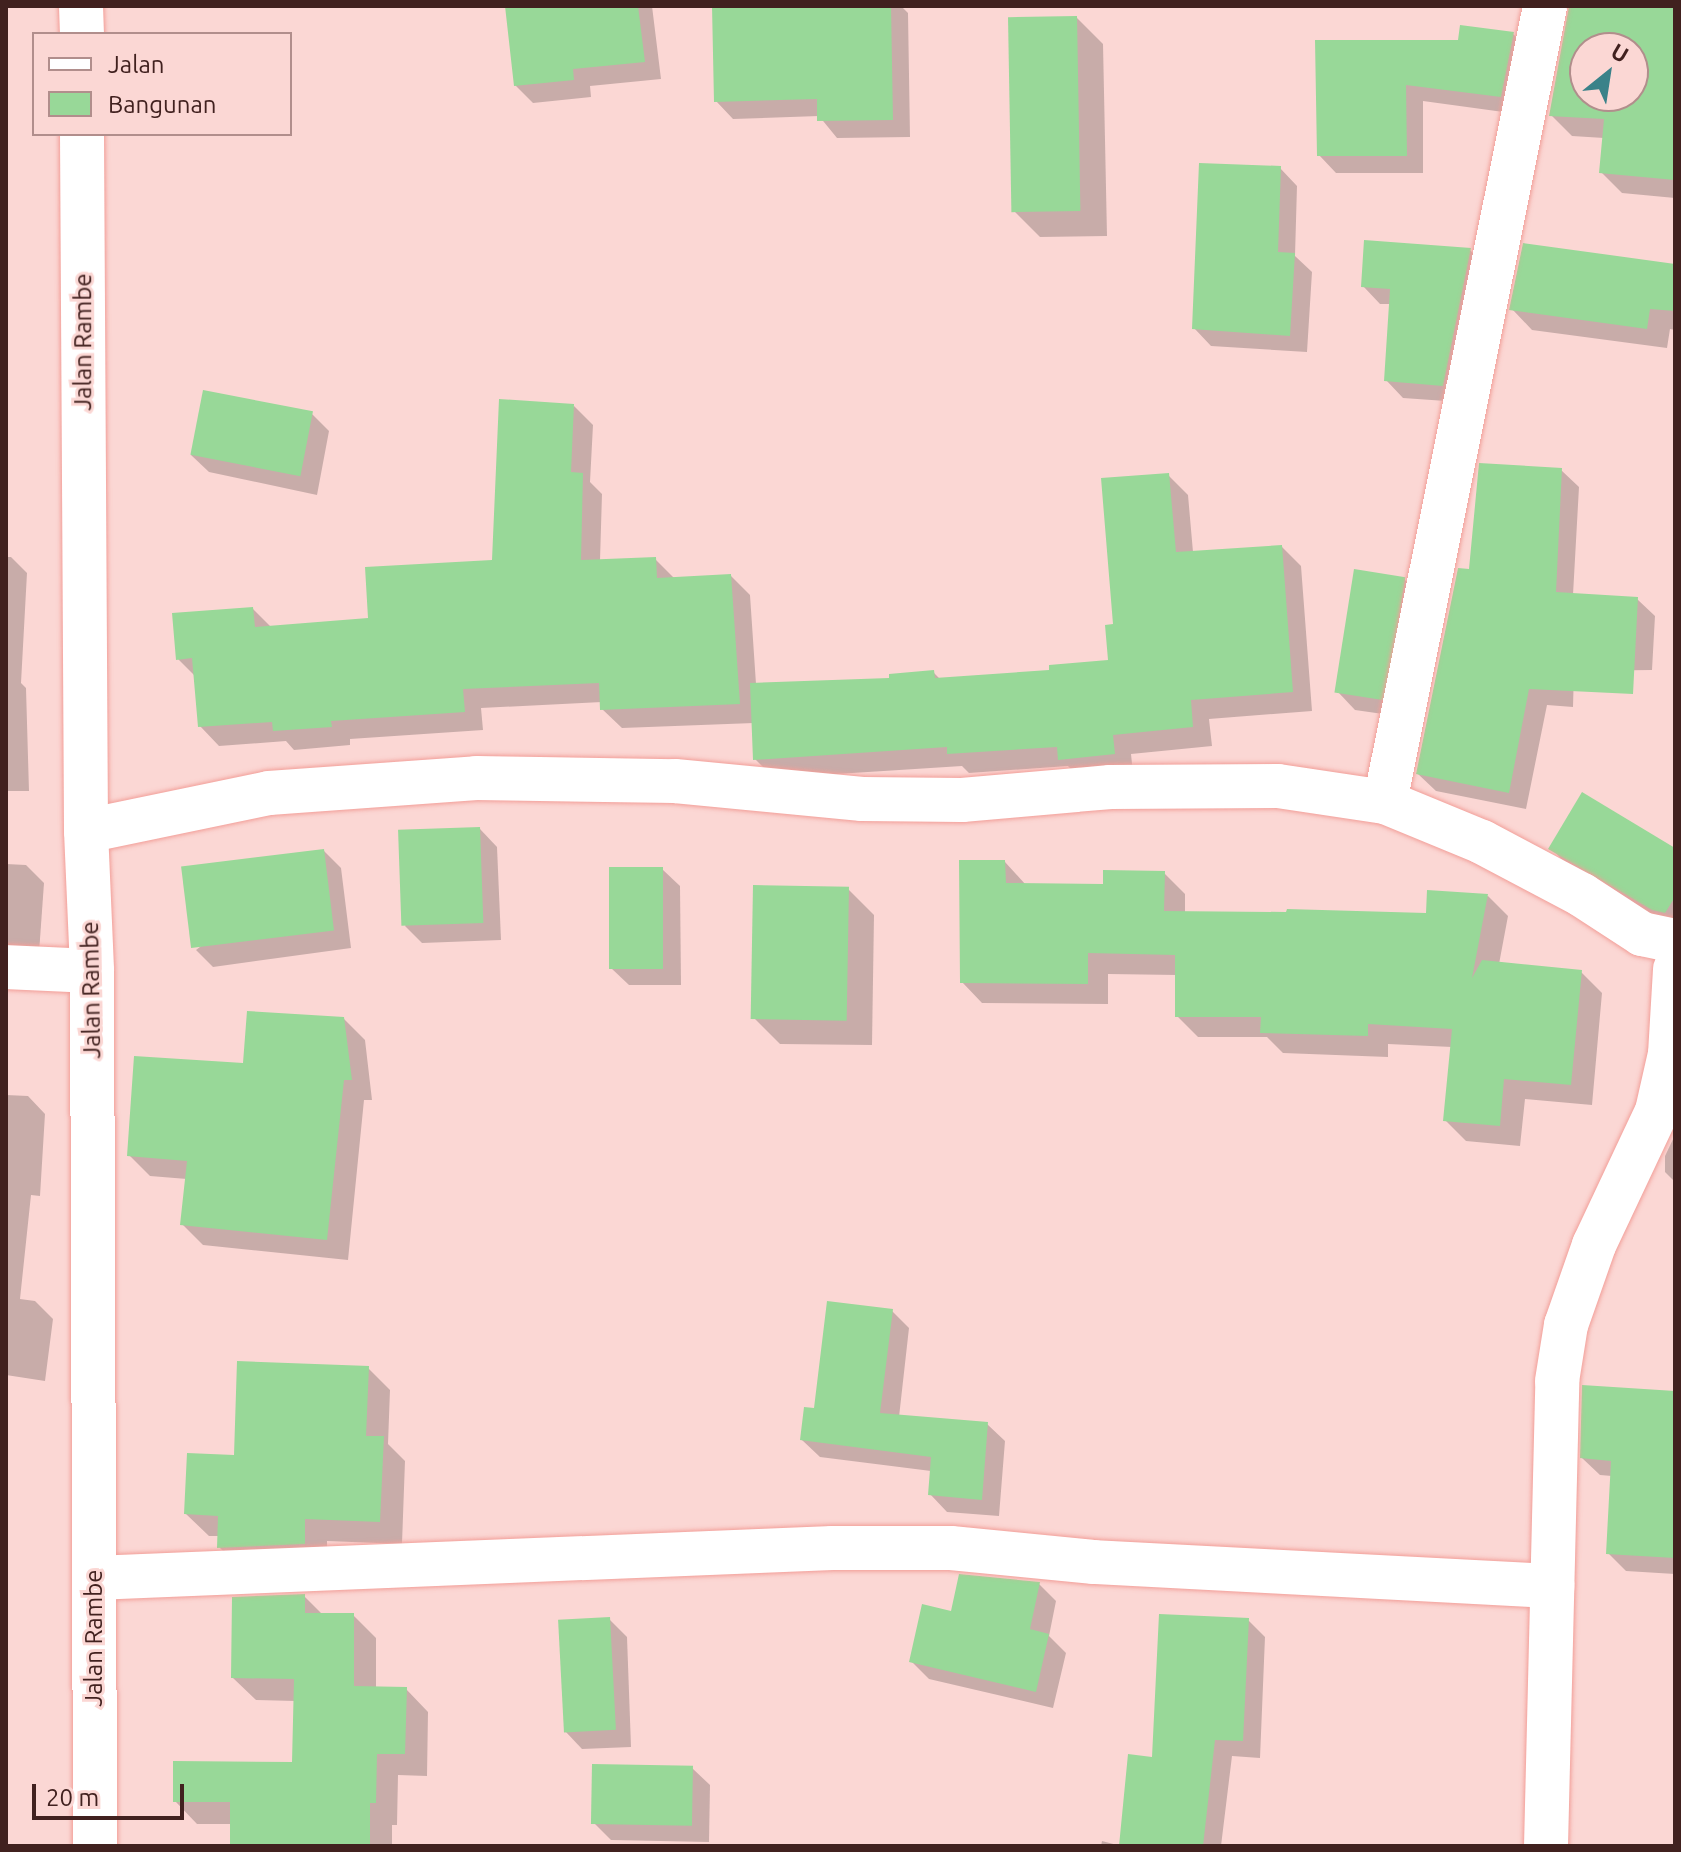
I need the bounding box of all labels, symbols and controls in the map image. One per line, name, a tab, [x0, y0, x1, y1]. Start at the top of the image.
legend	[32, 32, 292, 136]
north arrow	[1569, 32, 1649, 112]
text: U	[1607, 38, 1633, 67]
text: Jalan	[108, 51, 165, 78]
text: Bangunan	[108, 91, 217, 118]
street label: Jalan Rambe	[69, 273, 97, 411]
street label: Jalan Rambe	[75, 921, 107, 1059]
street label: Jalan Rambe	[80, 1569, 108, 1707]
scale bar	[36, 1768, 188, 1818]
text: 20 m	[46, 1784, 99, 1811]

